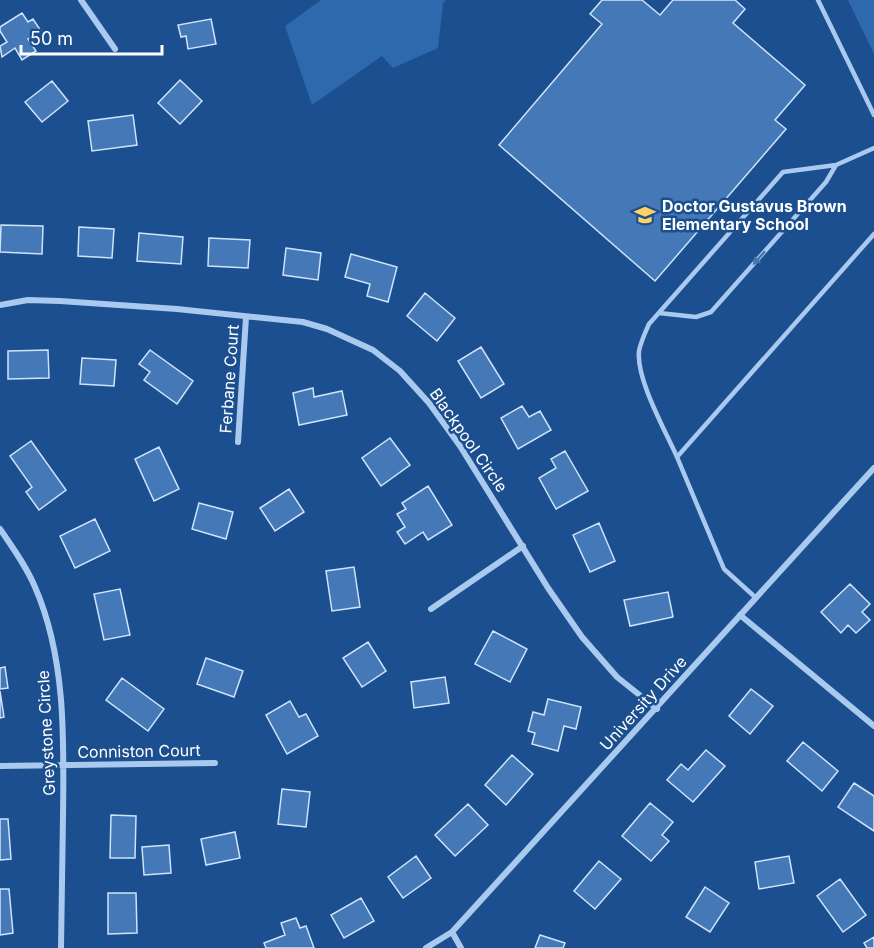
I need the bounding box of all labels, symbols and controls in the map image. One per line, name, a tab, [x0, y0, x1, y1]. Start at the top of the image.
scale bar	[21, 18, 162, 56]
text: 50 m	[30, 28, 73, 49]
place label: Doctor Gustavus Brown Elementary School	[662, 196, 847, 234]
school or university icon: Doctor Gustavus Brown Elementary School	[633, 203, 657, 227]
one-way arrow	[752, 251, 766, 266]
street label: Ferbane Court	[215, 324, 243, 434]
street label: Blackpool Circle	[426, 384, 512, 496]
street label: University Drive	[595, 652, 691, 754]
street label: Greystone Circle	[33, 670, 59, 796]
street label: Conniston Court	[77, 740, 201, 762]

